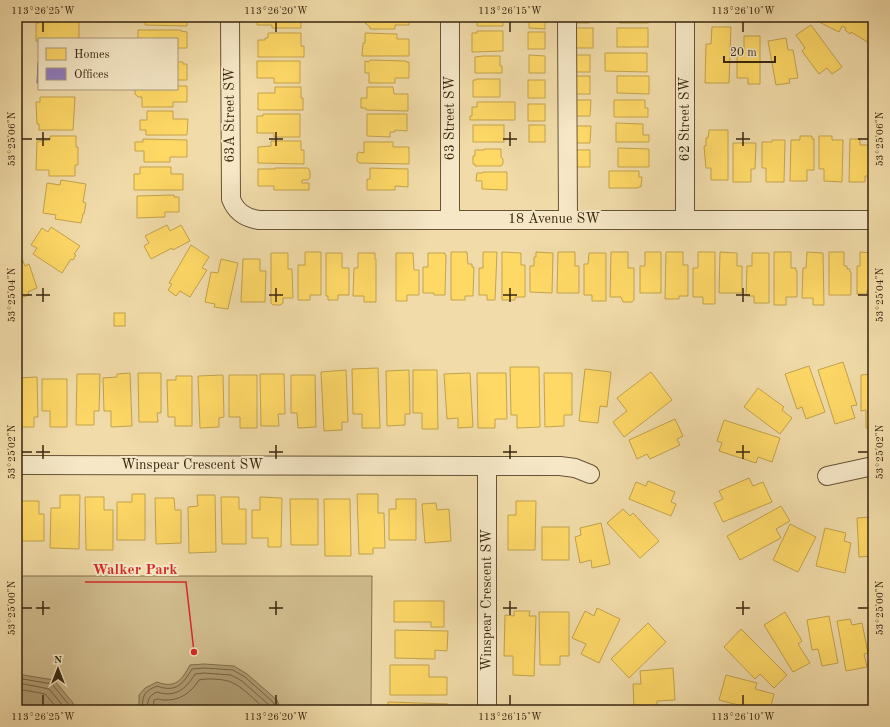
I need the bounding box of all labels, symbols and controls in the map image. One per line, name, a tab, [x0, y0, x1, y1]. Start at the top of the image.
text: 113°26'25"W	[11, 6, 75, 16]
text: 113°26'20"W	[244, 6, 308, 16]
text: 113°26'15"W	[478, 6, 542, 16]
text: 113°26'10"W	[711, 6, 775, 16]
legend	[38, 38, 178, 90]
scale bar	[724, 38, 775, 64]
text: 20 m	[730, 47, 757, 59]
text: Homes	[74, 49, 110, 61]
street label: 63A Street SW	[223, 67, 237, 163]
text: Offices	[74, 69, 109, 81]
street label: 63 Street SW	[443, 76, 457, 160]
street label: 62 Street SW	[678, 77, 692, 161]
text: 53°25'06"N	[7, 111, 17, 166]
text: 53°25'06"N	[875, 111, 885, 166]
street label: 18 Avenue SW	[508, 212, 600, 226]
text: 53°25'04"N	[7, 267, 17, 322]
text: 53°25'04"N	[875, 267, 885, 322]
text: 53°25'02"N	[7, 424, 17, 479]
text: 53°25'02"N	[875, 424, 885, 479]
street label: Winspear Crescent SW	[121, 458, 263, 472]
street label: Winspear Crescent SW	[480, 529, 494, 671]
callout: Walker Park	[85, 555, 186, 582]
text: Walker Park	[92, 563, 178, 578]
text: 53°25'00"N	[7, 580, 17, 635]
text: 53°25'00"N	[875, 580, 885, 635]
north arrow	[38, 649, 78, 689]
text: N	[54, 655, 63, 666]
text: 113°26'25"W	[11, 712, 75, 722]
text: 113°26'20"W	[244, 712, 308, 722]
text: 113°26'15"W	[478, 712, 542, 722]
text: 113°26'10"W	[711, 712, 775, 722]

